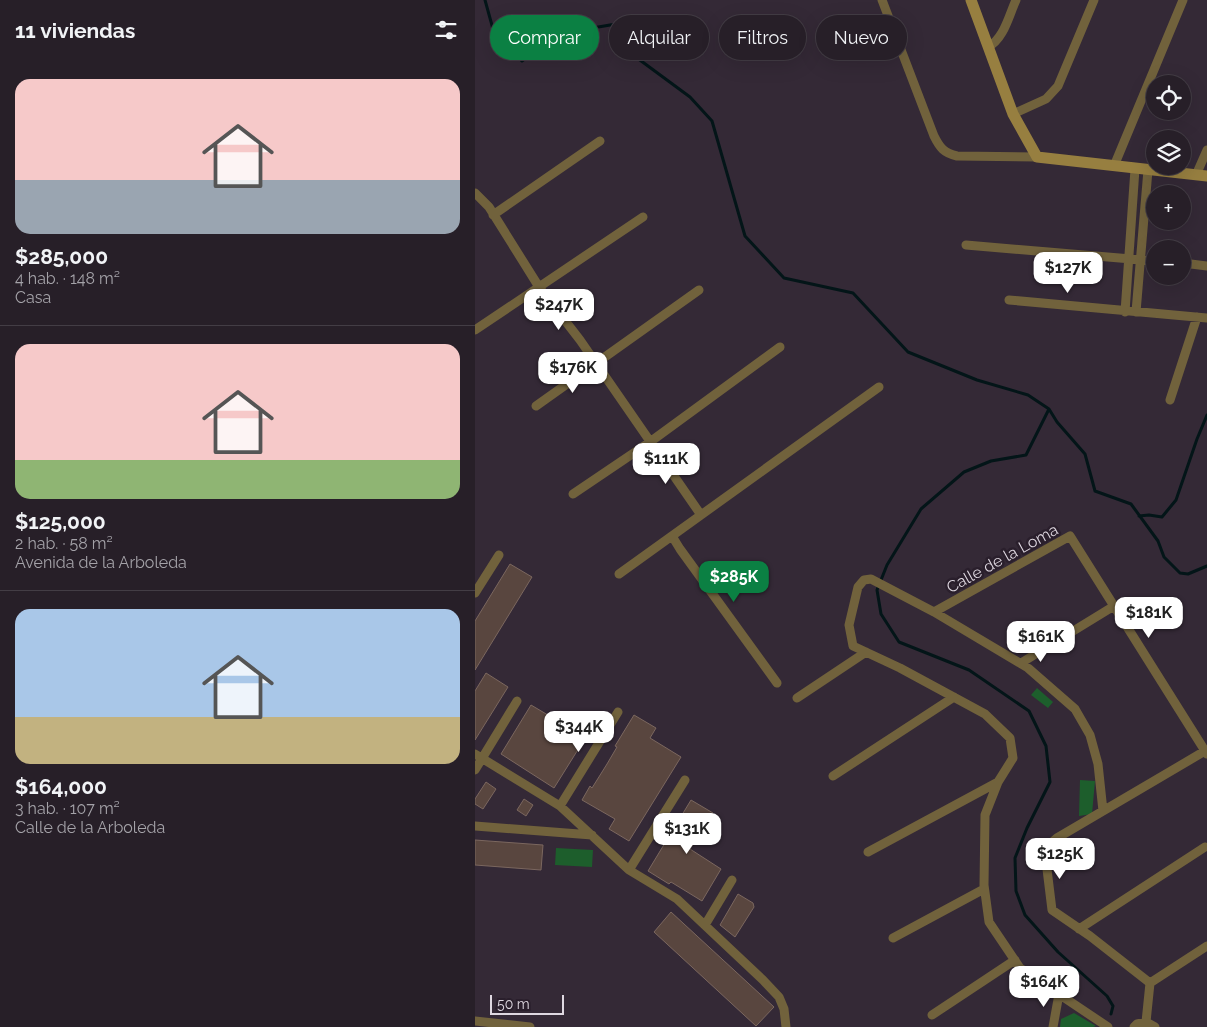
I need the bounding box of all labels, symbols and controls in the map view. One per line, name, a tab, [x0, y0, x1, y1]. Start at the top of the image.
chip: Comprar	[490, 15, 599, 60]
chip: Alquilar	[609, 15, 709, 60]
chip: Filtros	[719, 15, 806, 60]
chip: Nuevo	[816, 15, 907, 60]
icon: filters	[432, 16, 460, 44]
text: 11 viviendas	[15, 18, 135, 43]
map controls	[1146, 75, 1191, 285]
button: locate	[1146, 75, 1191, 120]
icon: home	[193, 111, 283, 201]
button: layers	[1146, 130, 1191, 175]
button: +	[1146, 185, 1191, 230]
button: −	[1146, 240, 1191, 285]
text: $285,000	[15, 244, 108, 269]
pin: $127K	[1033, 252, 1103, 294]
text: $127K	[1045, 258, 1091, 277]
text: 4 hab. · 148 m²	[15, 269, 120, 288]
text: Casa	[15, 288, 51, 307]
pin: $247K	[524, 288, 594, 331]
text: $247K	[535, 295, 583, 314]
pin: $176K	[538, 352, 608, 394]
text: $176K	[549, 358, 597, 377]
icon: home	[193, 377, 283, 467]
pin: $111K	[631, 442, 701, 485]
text: $111K	[644, 449, 688, 468]
text: $125,000	[15, 509, 106, 534]
street label: Calle de la Loma	[943, 520, 1061, 597]
text: 2 hab. · 58 m²	[15, 534, 113, 553]
text: Avenida de la Arboleda	[15, 553, 187, 572]
pin: $285K	[699, 560, 769, 603]
text: $285K	[710, 567, 758, 586]
pin: $181K	[1114, 596, 1184, 639]
text: $181K	[1126, 603, 1172, 622]
pin: $161K	[1006, 620, 1076, 663]
text: $161K	[1018, 627, 1064, 646]
icon: home	[193, 642, 283, 732]
pin: $344K	[544, 710, 614, 753]
text: $344K	[555, 717, 603, 736]
text: $164,000	[15, 774, 107, 799]
text: 3 hab. · 107 m²	[15, 799, 120, 818]
pin: $131K	[652, 812, 722, 855]
text: Calle de la Arboleda	[15, 818, 165, 837]
text: $131K	[664, 819, 710, 838]
pin: $125K	[1025, 838, 1095, 880]
text: $125K	[1037, 844, 1083, 863]
pin: $164K	[1009, 966, 1079, 1008]
text: $164K	[1020, 972, 1068, 991]
scale bar	[490, 992, 564, 1015]
text: 50 m	[497, 996, 530, 1012]

